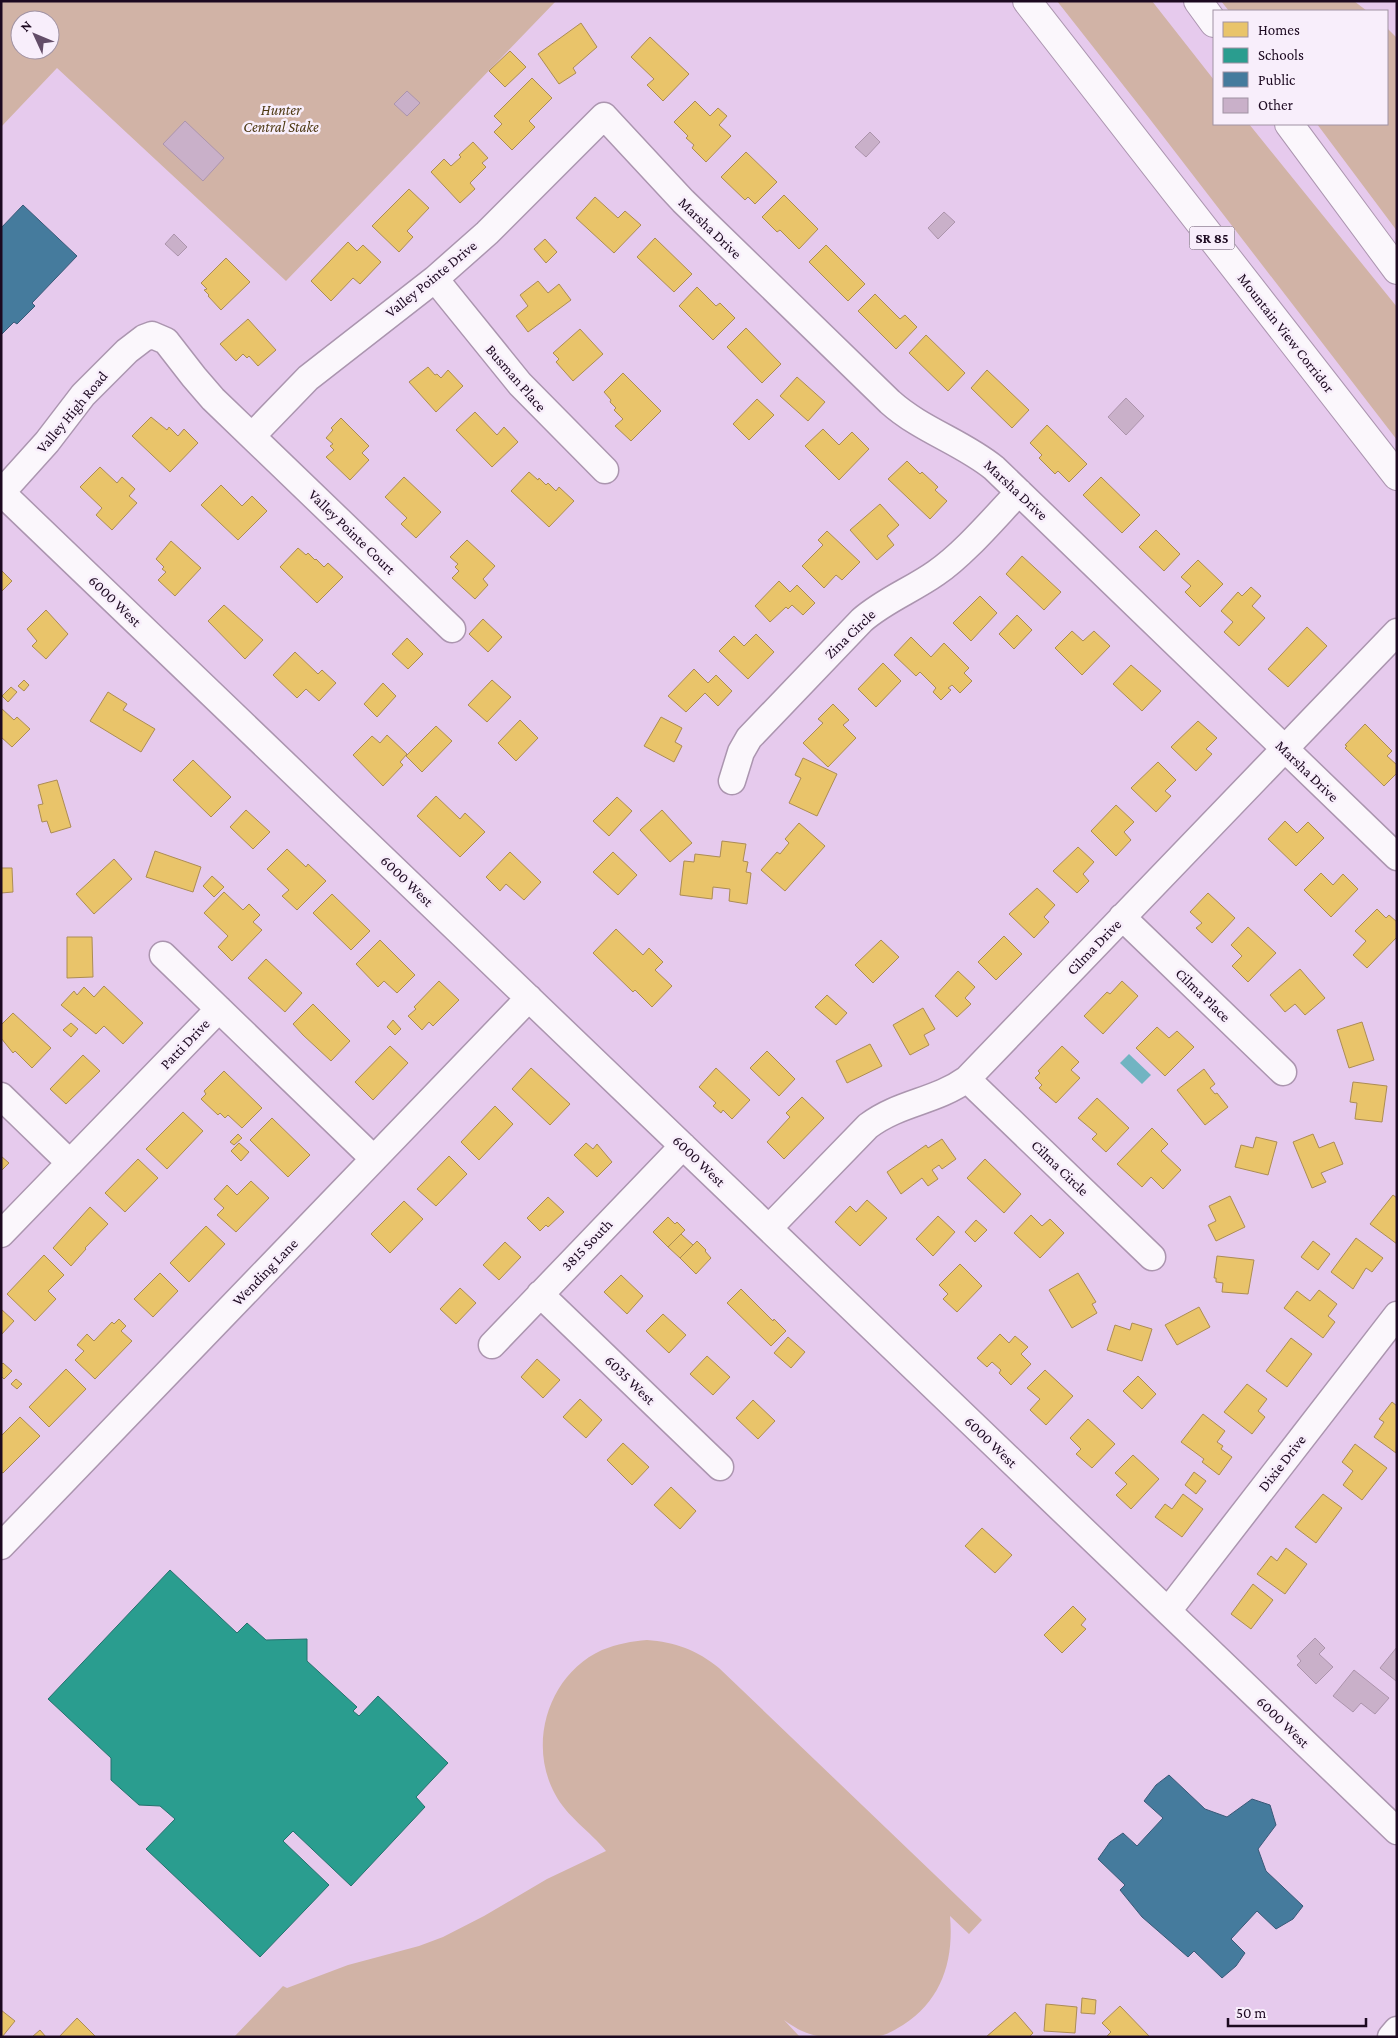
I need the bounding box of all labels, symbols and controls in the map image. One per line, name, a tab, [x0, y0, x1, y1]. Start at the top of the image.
north arrow	[10, 10, 60, 60]
legend	[1213, 10, 1388, 125]
text: N	[17, 17, 35, 35]
text: Homes	[1258, 22, 1300, 38]
text: Schools	[1258, 47, 1304, 63]
text: Public	[1258, 72, 1296, 88]
text: Other	[1258, 97, 1294, 113]
park label: Hunter Central Stake	[243, 102, 319, 135]
street label: Marsha Drive	[675, 194, 745, 262]
road number: SR 85	[1190, 227, 1234, 250]
street label: Valley Pointe Drive	[382, 237, 481, 321]
street label: Mountain View Corridor	[1235, 270, 1338, 396]
street label: Busman Place	[483, 341, 550, 415]
street label: Valley High Road	[33, 368, 112, 457]
street label: Marsha Drive	[981, 457, 1051, 524]
street label: Valley Pointe Court	[305, 487, 399, 579]
street label: 6000 West	[86, 572, 145, 631]
street label: Zina Circle	[821, 606, 879, 662]
street label: Marsha Drive	[1272, 737, 1342, 805]
street label: 6000 West	[378, 852, 437, 911]
street label: Cilma Drive	[1064, 916, 1125, 978]
street label: Cilma Place	[1172, 965, 1234, 1025]
street label: Patti Drive	[157, 1015, 213, 1072]
street label: 6000 West	[670, 1132, 729, 1191]
street label: Cilma Circle	[1028, 1137, 1092, 1199]
street label: 3815 South	[558, 1216, 616, 1274]
street label: Wending Lane	[229, 1235, 302, 1309]
street label: 6035 West	[602, 1352, 659, 1409]
street label: 6000 West	[962, 1413, 1021, 1472]
street label: Dixie Drive	[1255, 1431, 1309, 1494]
street label: 6000 West	[1254, 1693, 1313, 1752]
scale bar	[1228, 1996, 1366, 2028]
text: 50 m	[1236, 2005, 1266, 2021]

